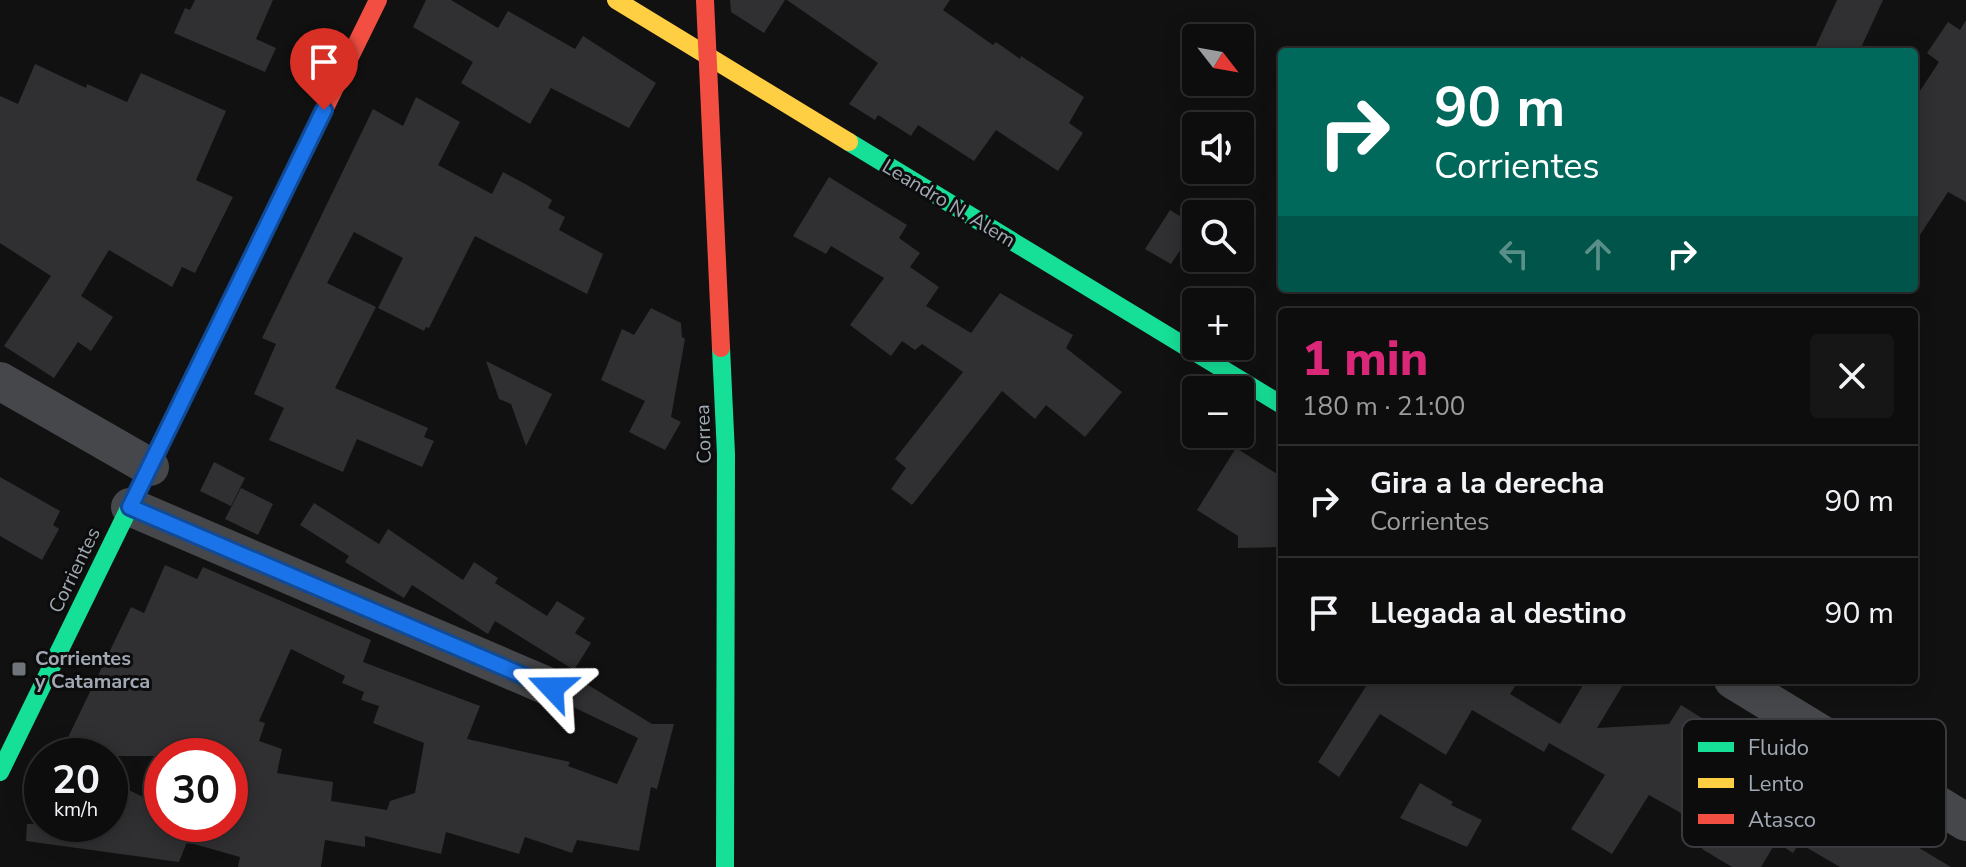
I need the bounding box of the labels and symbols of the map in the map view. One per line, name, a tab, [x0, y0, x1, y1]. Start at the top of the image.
north arrow	[1182, 24, 1254, 96]
pin	[290, 28, 358, 110]
street label: Leandro N. Alem	[877, 153, 1020, 254]
street label: Correa	[689, 404, 718, 464]
street label: Corrientes	[42, 523, 107, 617]
place label: Corrientes y Catamarca	[34, 645, 150, 695]
position arrow	[510, 646, 594, 730]
marker: Corrientes y Catamarca	[10, 660, 28, 678]
legend	[1682, 719, 1946, 847]
text: Fluido	[1748, 733, 1809, 763]
speed limit sign: 30	[144, 738, 248, 842]
text: Lento	[1748, 769, 1804, 799]
text: Atasco	[1748, 805, 1816, 835]

